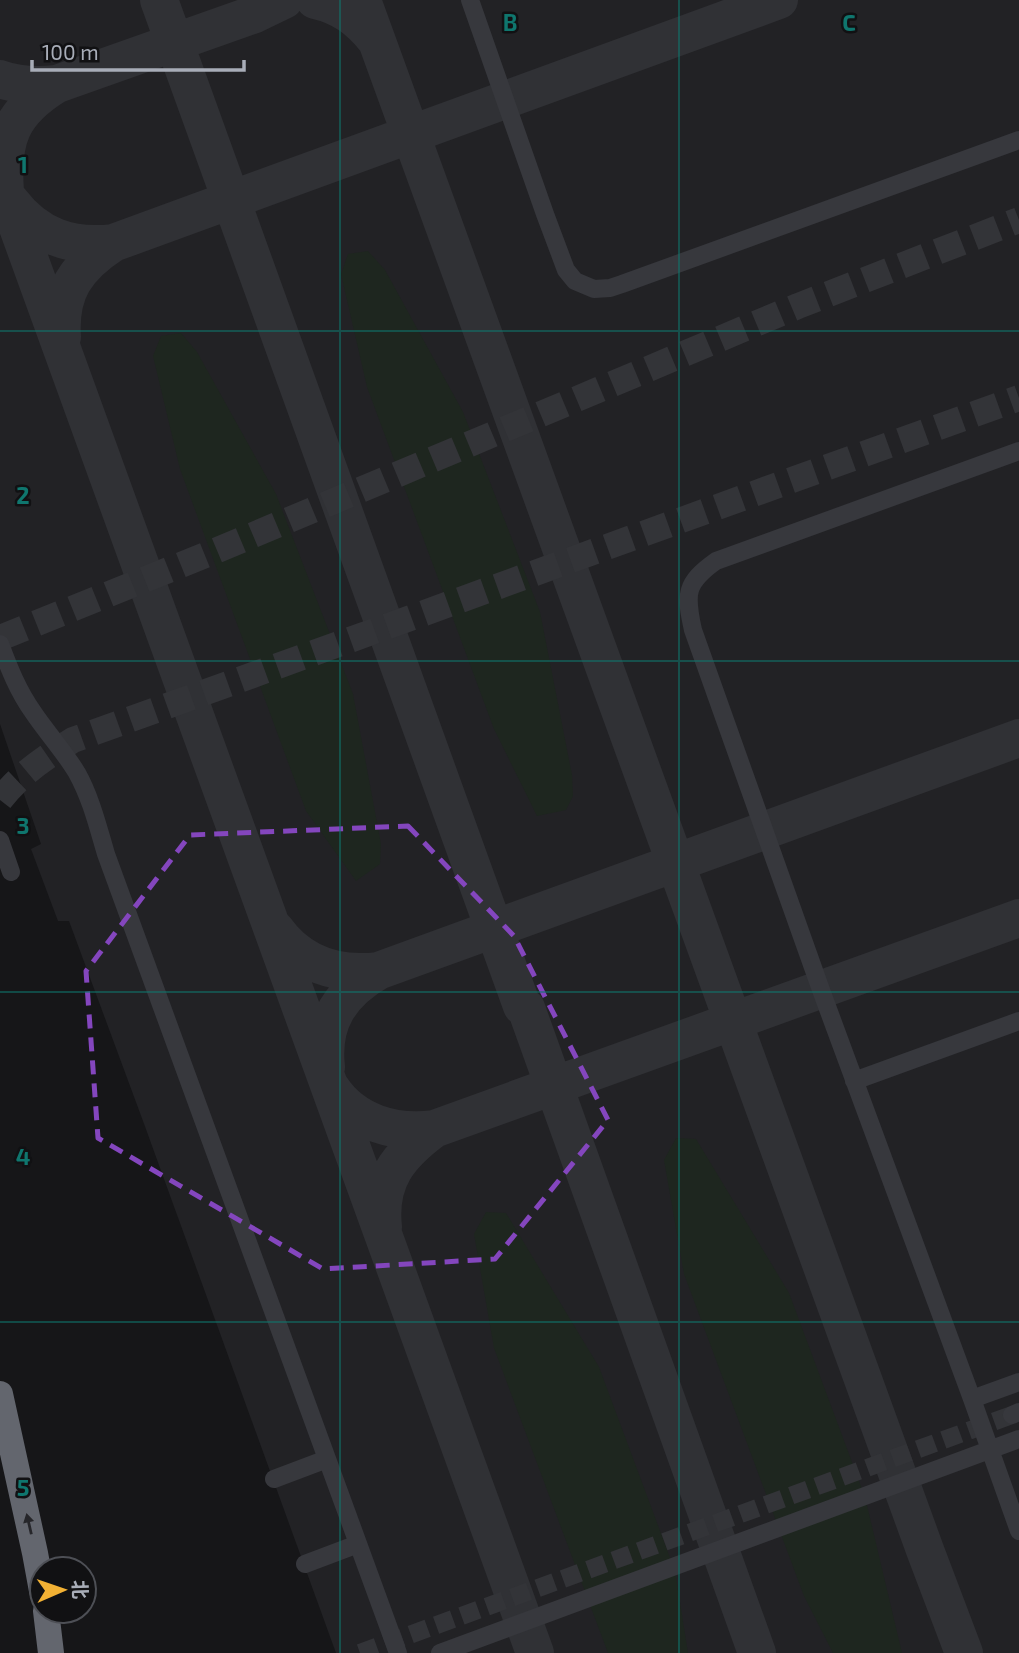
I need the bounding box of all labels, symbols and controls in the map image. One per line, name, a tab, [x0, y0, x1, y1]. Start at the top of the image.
text: B	[503, 8, 517, 36]
text: C	[842, 8, 856, 36]
scale bar	[32, 28, 243, 72]
text: 100 m	[42, 39, 99, 64]
text: 1	[18, 150, 28, 178]
text: 2	[16, 481, 30, 509]
text: 3	[16, 811, 30, 839]
text: 4	[16, 1142, 30, 1170]
text: 5	[17, 1473, 29, 1501]
one-way arrow	[23, 1513, 34, 1535]
north arrow	[28, 1555, 98, 1625]
text: 北	[69, 1579, 92, 1599]

